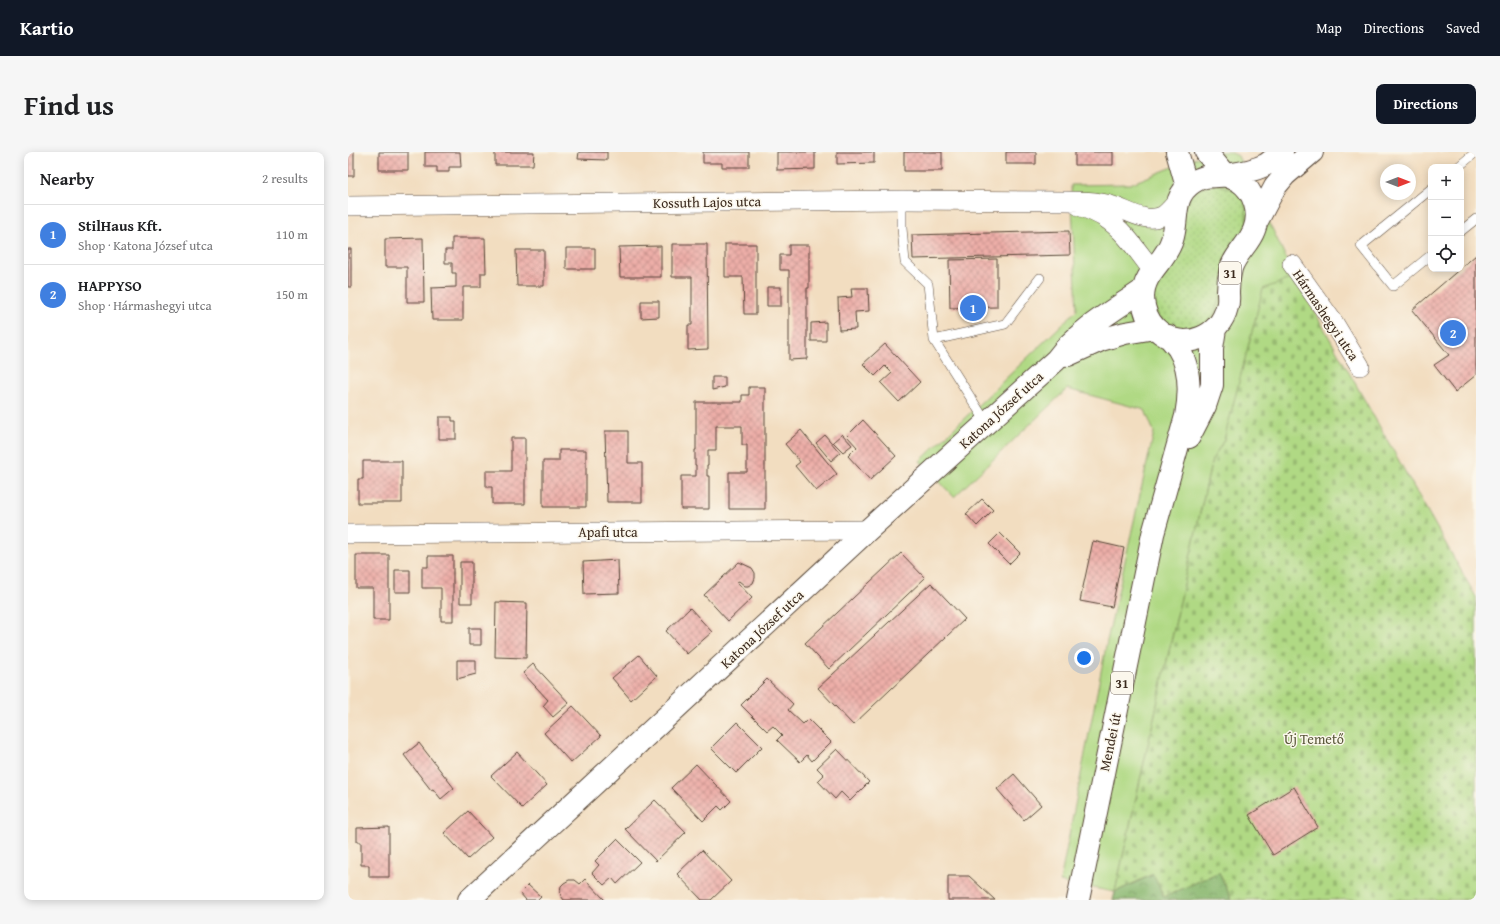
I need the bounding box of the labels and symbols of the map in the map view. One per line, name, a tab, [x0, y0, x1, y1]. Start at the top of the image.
north arrow	[1380, 164, 1416, 200]
street label: Kossuth Lajos utca	[653, 191, 762, 213]
road number: 31	[1219, 262, 1241, 284]
street label: Hármashegyi utca	[1288, 265, 1364, 365]
pin: 1	[960, 293, 986, 323]
pin: 2	[1440, 318, 1466, 348]
street label: Katona József utca	[954, 366, 1048, 453]
street label: Apafi utca	[578, 522, 638, 542]
street label: Katona József utca	[716, 585, 808, 673]
your location	[1074, 648, 1094, 668]
road number: 31	[1111, 672, 1133, 694]
street label: Mendei út	[1094, 711, 1126, 773]
park label: Új Temető	[1284, 729, 1344, 749]

